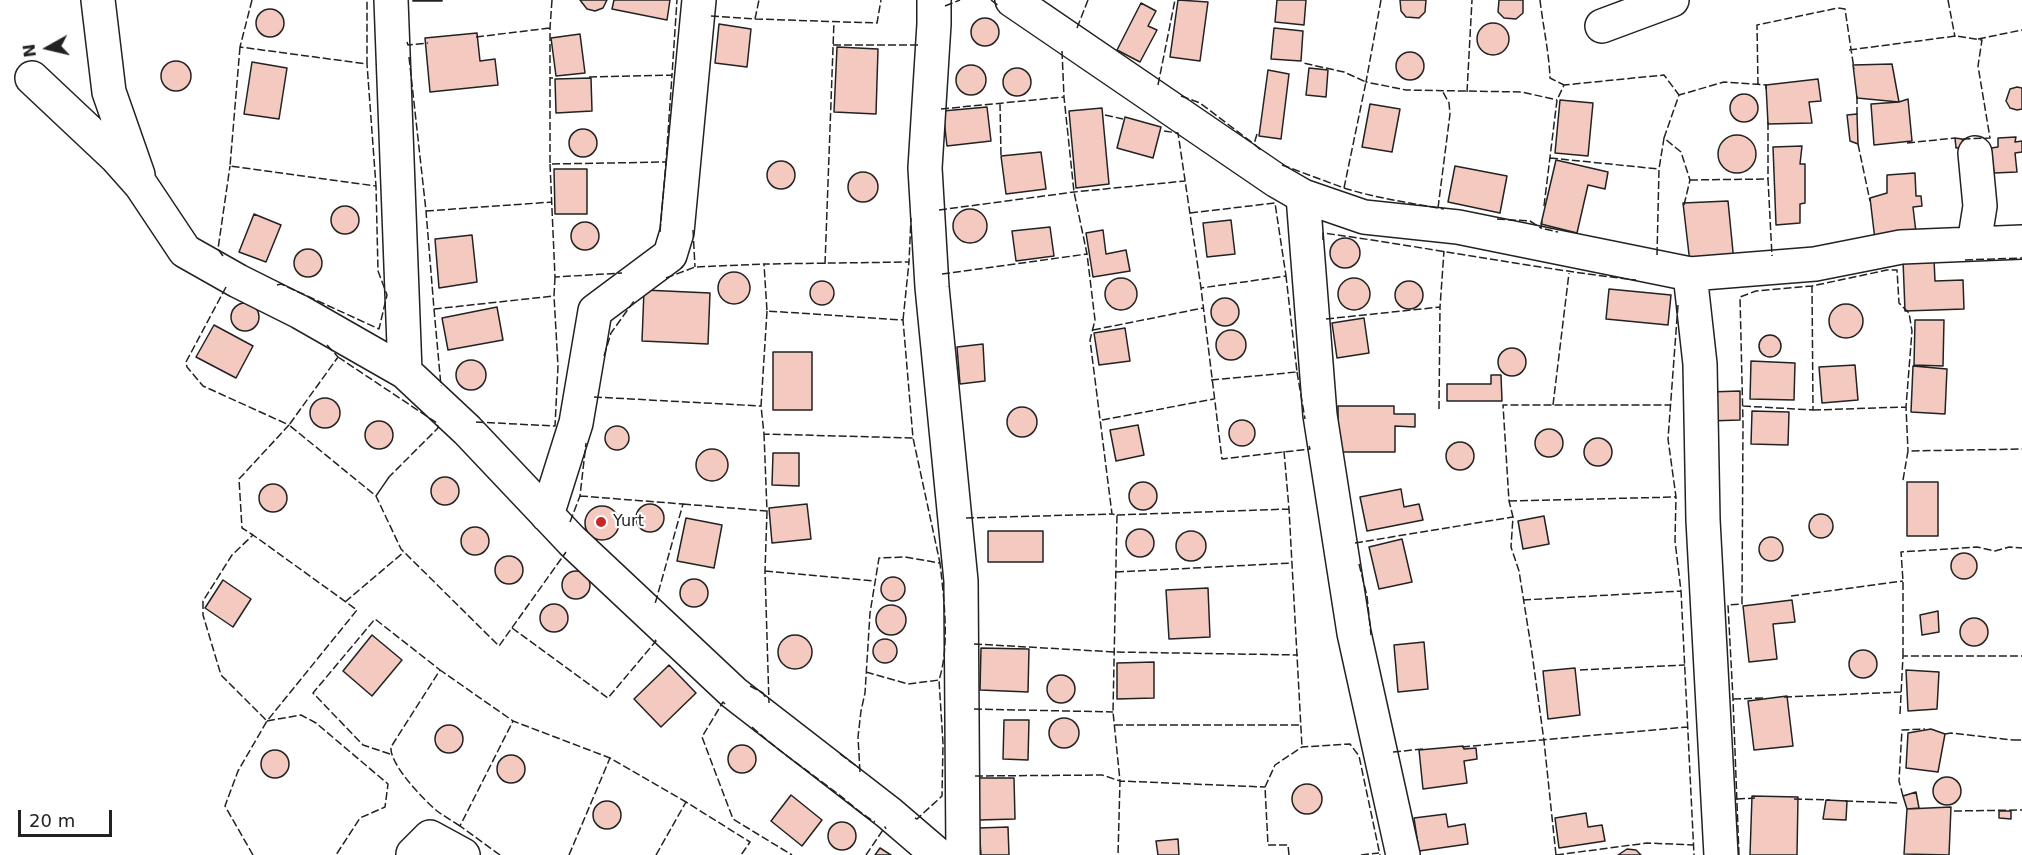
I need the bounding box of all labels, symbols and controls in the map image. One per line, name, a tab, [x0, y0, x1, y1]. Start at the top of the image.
north arrow	[18, 18, 78, 78]
text: N	[19, 43, 40, 59]
place label: Yurt	[613, 512, 644, 532]
marker: Yurt	[594, 515, 608, 529]
scale bar	[21, 798, 116, 836]
text: 20 m	[29, 810, 75, 831]

